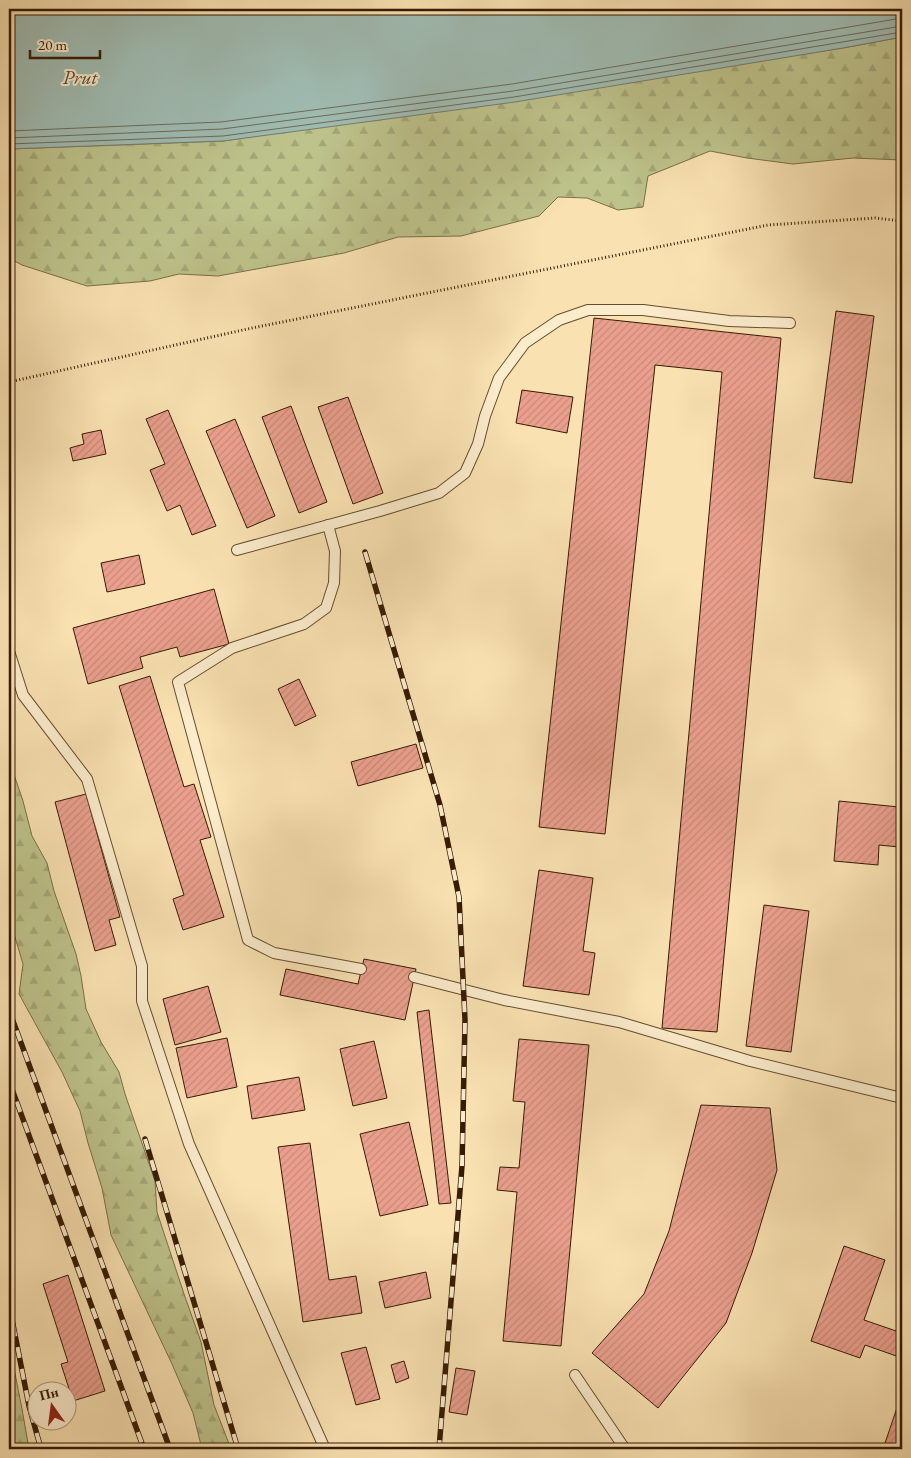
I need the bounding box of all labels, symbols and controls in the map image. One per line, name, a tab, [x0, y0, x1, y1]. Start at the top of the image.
scale bar	[30, 28, 100, 60]
text: 20 m	[38, 35, 67, 54]
water label: Prut	[63, 64, 99, 90]
north arrow	[28, 1380, 78, 1430]
text: Пн	[37, 1382, 60, 1404]

